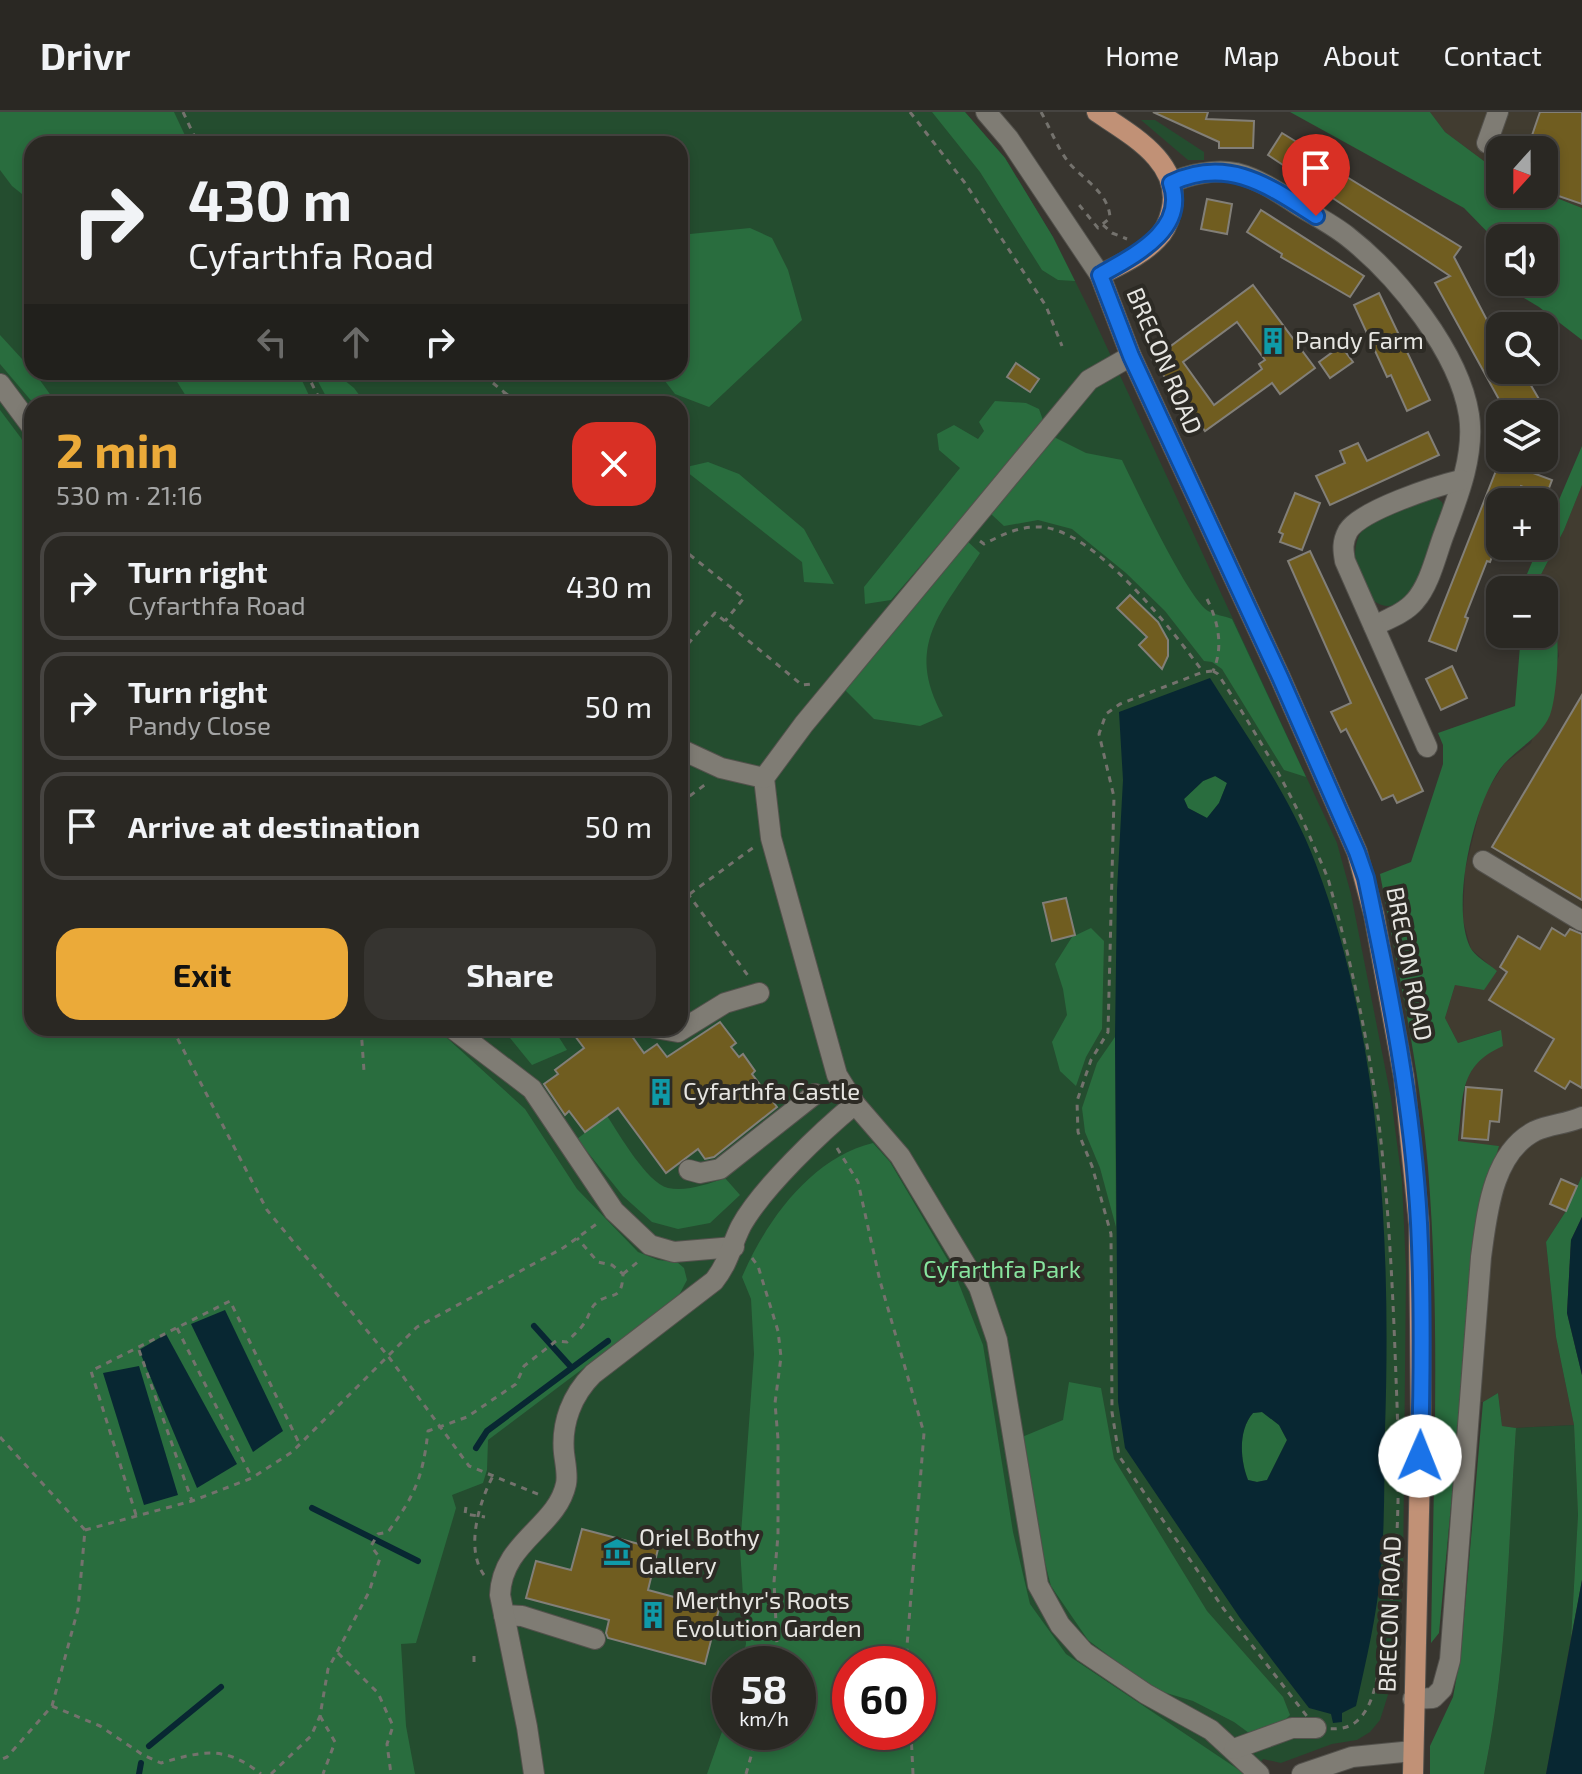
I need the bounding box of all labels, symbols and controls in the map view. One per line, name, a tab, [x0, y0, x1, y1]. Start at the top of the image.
text: Drivr	[40, 32, 130, 78]
text: Home	[1105, 38, 1179, 72]
text: Map	[1223, 38, 1280, 72]
text: About	[1324, 38, 1399, 72]
text: Contact	[1443, 38, 1542, 72]
pin	[1282, 134, 1350, 216]
north arrow	[1486, 136, 1558, 208]
map controls	[1486, 136, 1558, 648]
icon: arrive	[1294, 146, 1338, 190]
text: 430 m	[188, 165, 352, 232]
icon: right	[56, 168, 160, 272]
button: sound	[1486, 224, 1558, 296]
text: Cyfarthfa Road	[188, 233, 434, 276]
street label: BRECON ROAD	[1121, 283, 1209, 438]
button: search	[1486, 312, 1558, 384]
icon: left	[250, 320, 294, 364]
icon: ahead	[334, 320, 378, 364]
icon: right	[418, 320, 462, 364]
place label: Pandy Farm	[1295, 325, 1424, 354]
building icon: Pandy Farm	[1258, 326, 1288, 356]
button: layers	[1486, 400, 1558, 472]
text: 2 min	[56, 420, 179, 478]
button: close	[572, 422, 656, 506]
text: 530 m · 21:16	[56, 479, 203, 510]
button: +	[1486, 488, 1558, 560]
text: Turn right	[128, 553, 268, 589]
icon: right	[60, 564, 104, 608]
text: 430 m	[566, 568, 652, 604]
button: −	[1486, 576, 1558, 648]
text: Cyfarthfa Road	[128, 589, 306, 620]
text: Turn right	[128, 673, 268, 709]
icon: right	[60, 684, 104, 728]
text: 50 m	[585, 688, 652, 724]
text: Pandy Close	[128, 709, 271, 740]
icon: arrive	[60, 804, 104, 848]
text: Arrive at destination	[128, 808, 420, 844]
text: 50 m	[585, 808, 652, 844]
street label: BRECON ROAD	[1381, 884, 1440, 1043]
button: Exit	[56, 928, 348, 1020]
button: Share	[364, 928, 656, 1020]
place label: Cyfarthfa Castle	[683, 1076, 860, 1105]
building icon: Cyfarthfa Castle	[646, 1077, 676, 1107]
park label: Cyfarthfa Park	[923, 1254, 1081, 1283]
position arrow	[1378, 1414, 1462, 1498]
place label: Oriel Bothy Gallery	[639, 1522, 760, 1579]
street label: BRECON ROAD	[1371, 1535, 1406, 1693]
museum icon: Oriel Bothy Gallery	[602, 1537, 632, 1567]
place label: Merthyr's Roots Evolution Garden	[675, 1585, 862, 1642]
building icon: Merthyr's Roots Evolution Garden	[638, 1600, 668, 1630]
speed limit sign: 60	[832, 1646, 936, 1750]
text: 58	[740, 1664, 787, 1712]
text: km/h	[739, 1706, 789, 1730]

